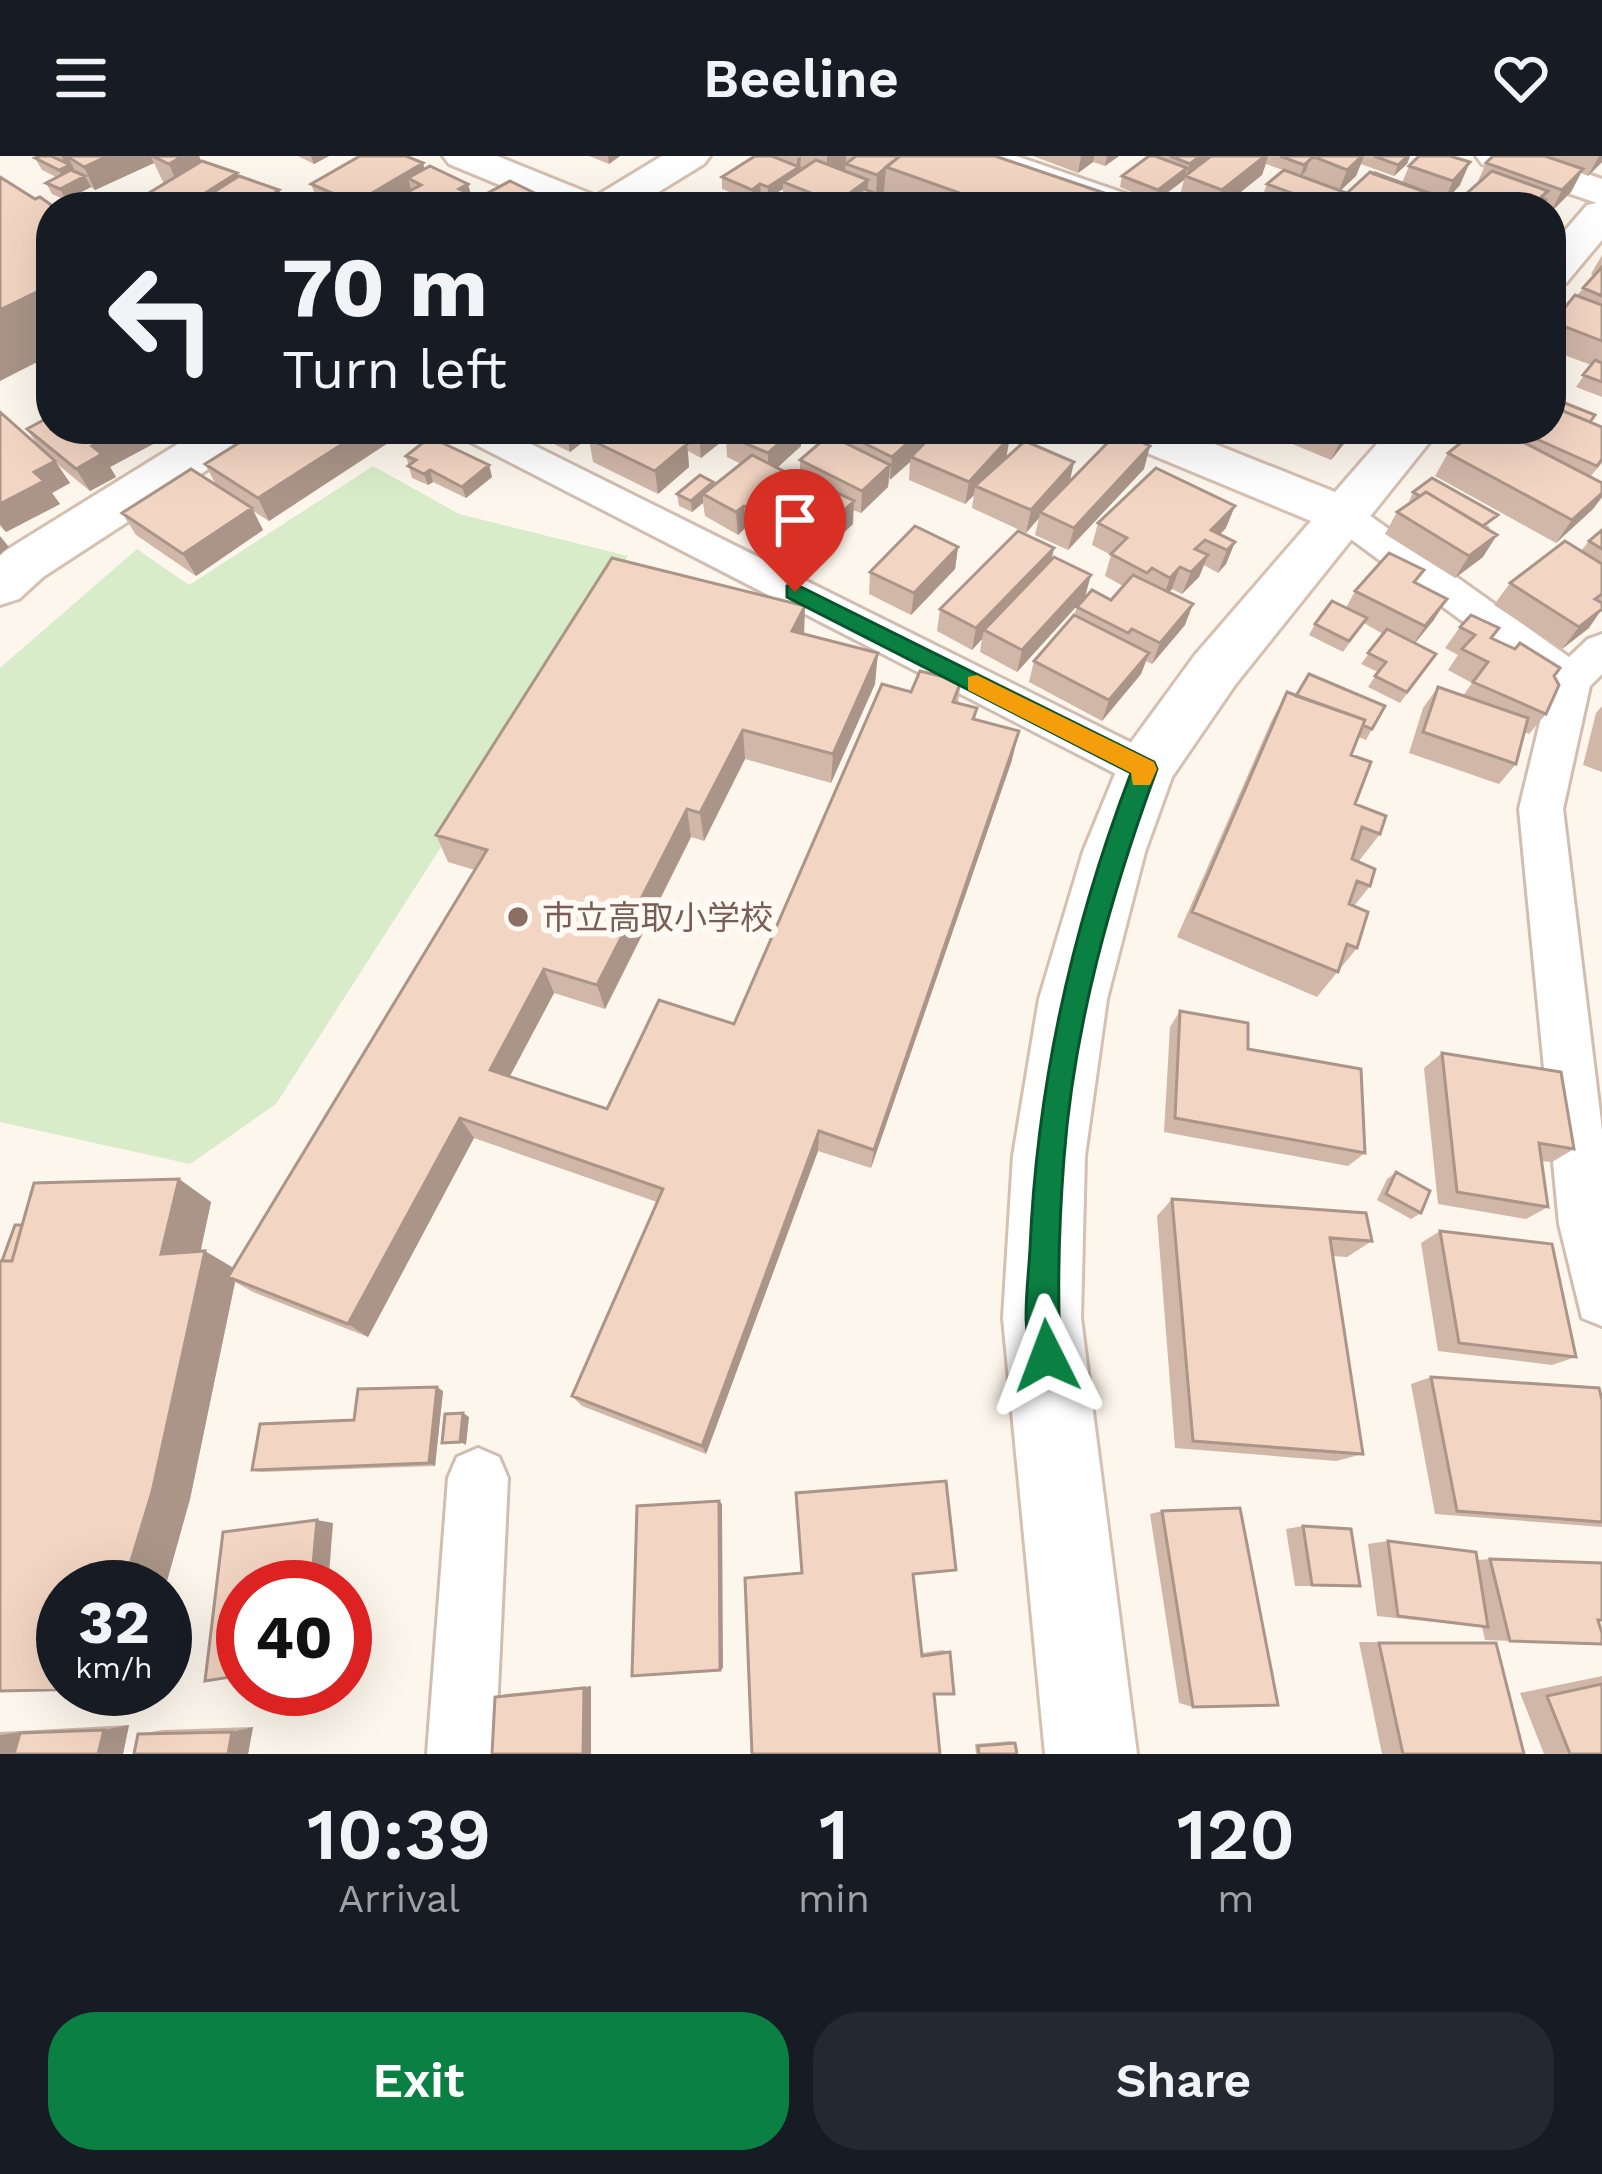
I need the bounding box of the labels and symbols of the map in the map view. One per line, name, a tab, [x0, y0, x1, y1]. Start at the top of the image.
pin	[744, 469, 846, 592]
place label: 市立高取小学校	[542, 898, 773, 937]
marker: 市立高取小学校	[505, 904, 531, 930]
position arrow	[984, 1293, 1110, 1419]
speed limit sign: 40	[216, 1560, 372, 1716]

